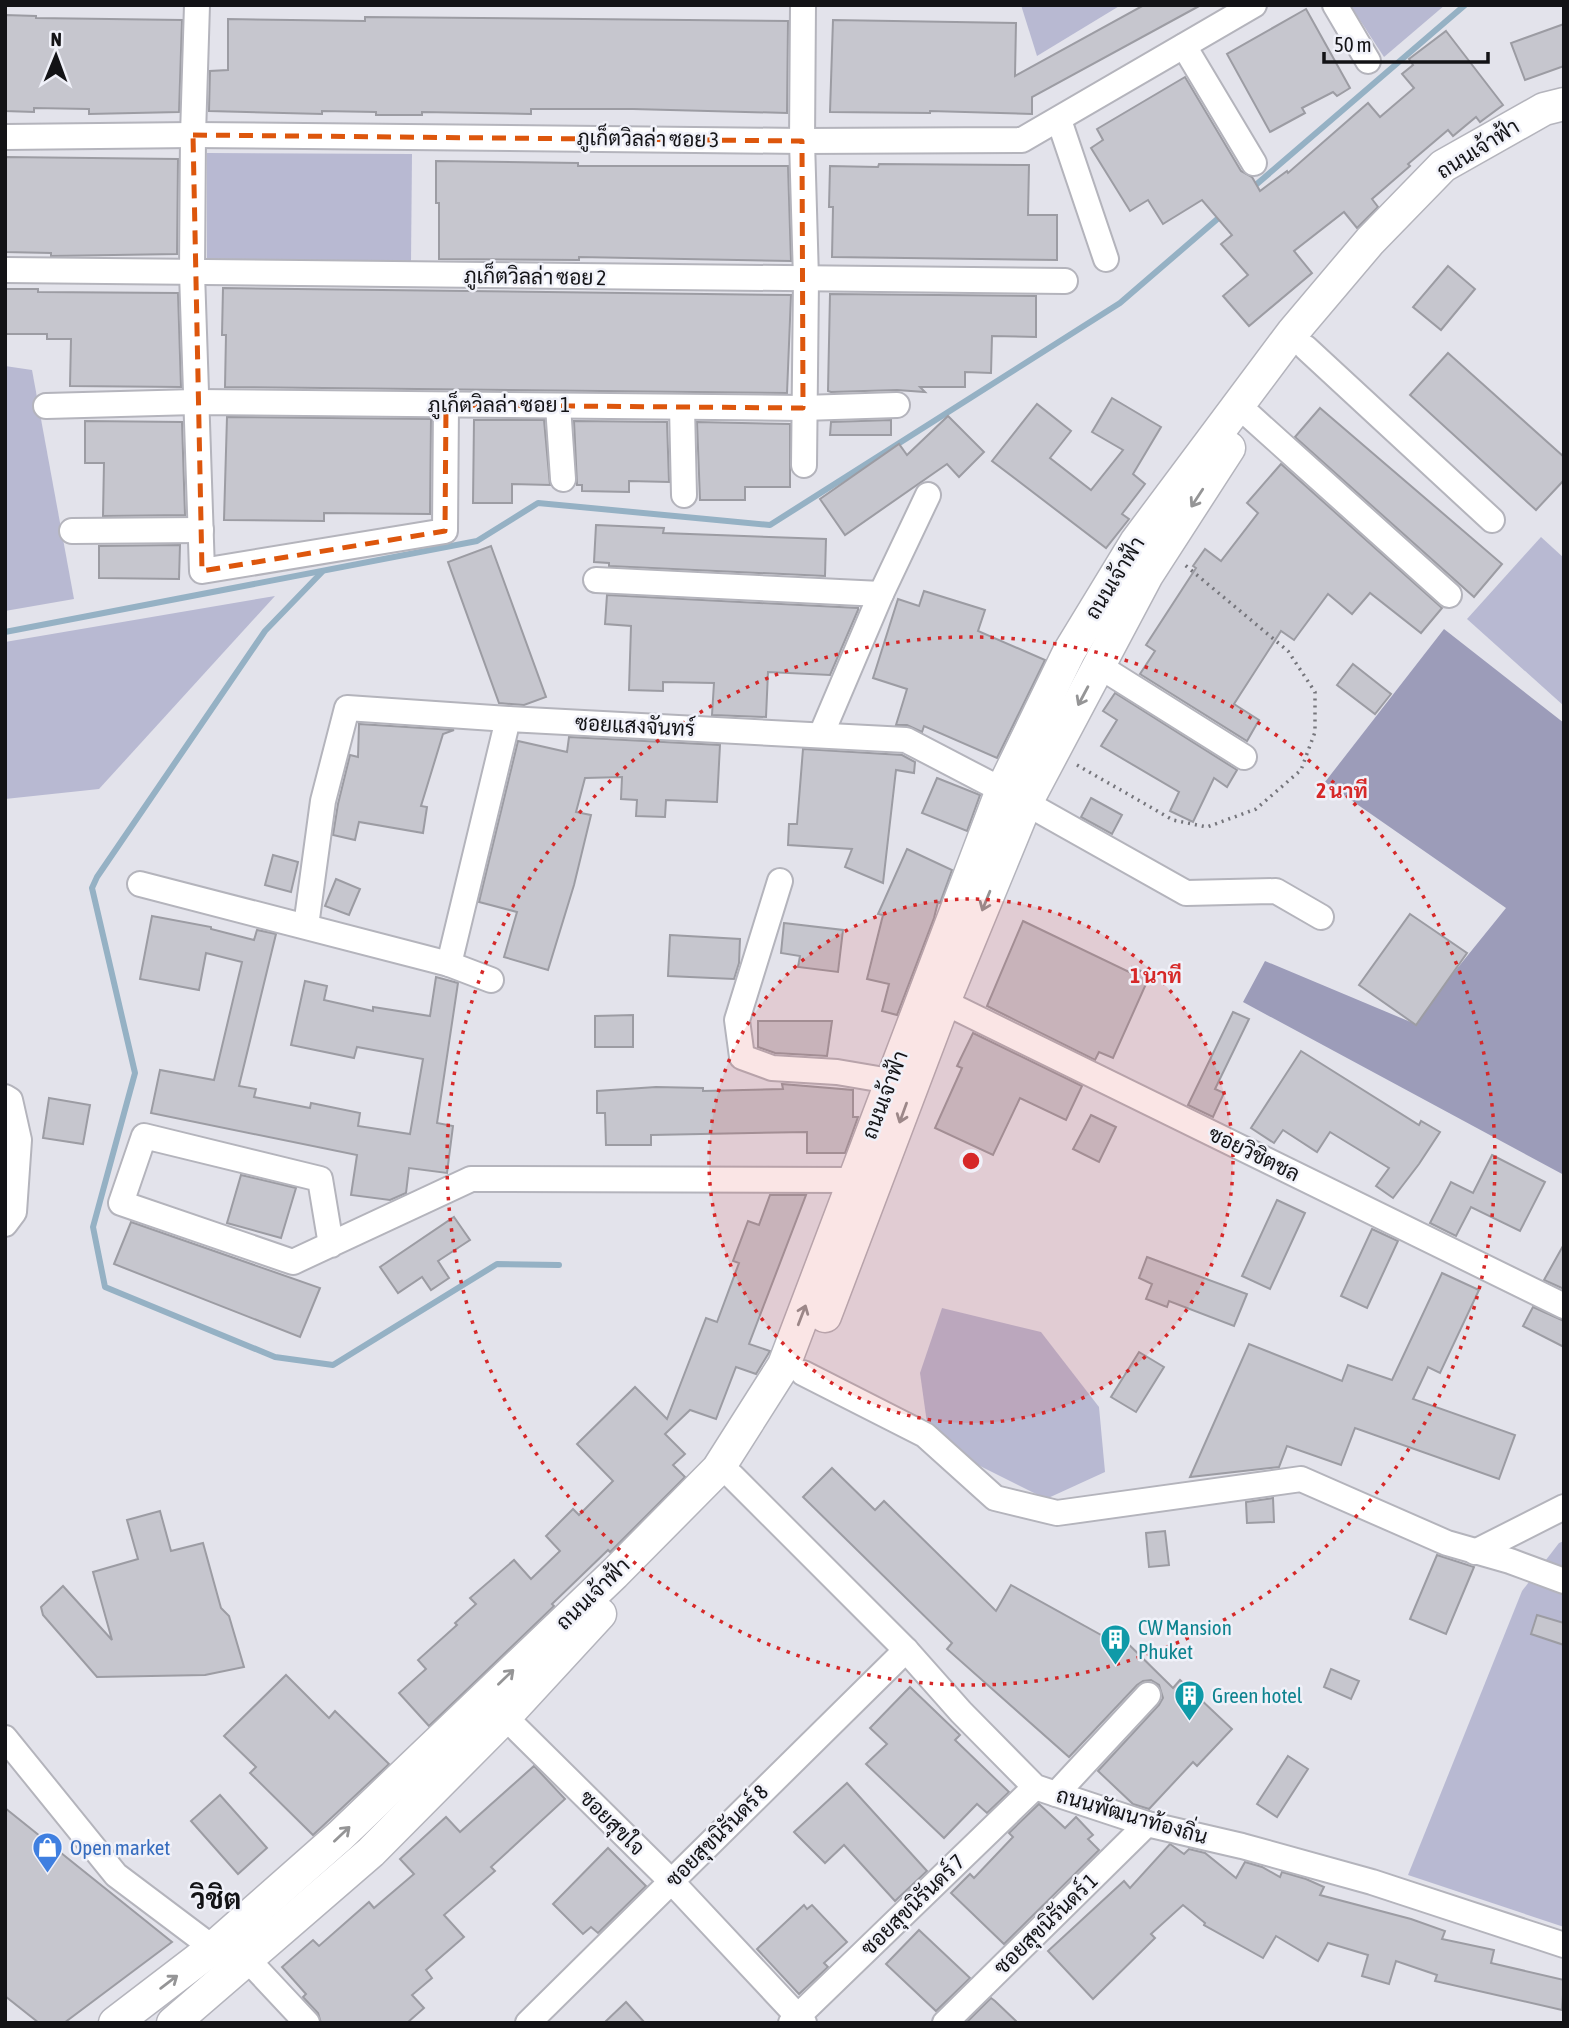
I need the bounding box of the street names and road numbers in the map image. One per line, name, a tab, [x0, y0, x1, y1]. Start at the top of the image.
street label: ถนนเจ้าฟ้า	[1431, 113, 1523, 183]
street label: ภูเก็ตวิลล่า ซอย 3	[576, 123, 720, 155]
street label: ภูเก็ตวิลล่า ซอย 2	[463, 261, 607, 293]
street label: ภูเก็ตวิลล่า ซอย 1	[428, 390, 570, 420]
street label: ถนนเจ้าฟ้า	[1079, 531, 1149, 623]
street label: ซอยแสงจันทร์	[574, 709, 696, 740]
street label: ถนนเจ้าฟ้า	[855, 1047, 912, 1142]
street label: ซอยวิชิตชล	[1205, 1121, 1304, 1185]
street label: ถนนเจ้าฟ้า	[550, 1552, 634, 1634]
street label: ถนนพัฒนาท้องถิ่น	[1054, 1776, 1212, 1848]
street label: ซอยสุขนิรันดร์ 8	[660, 1779, 774, 1893]
street label: ซอยสุขใจ	[573, 1785, 650, 1862]
street label: ซอยสุขนิรันดร์ 7	[855, 1848, 971, 1962]
street label: ซอยสุขนิรันดร์ 1	[988, 1867, 1104, 1981]

